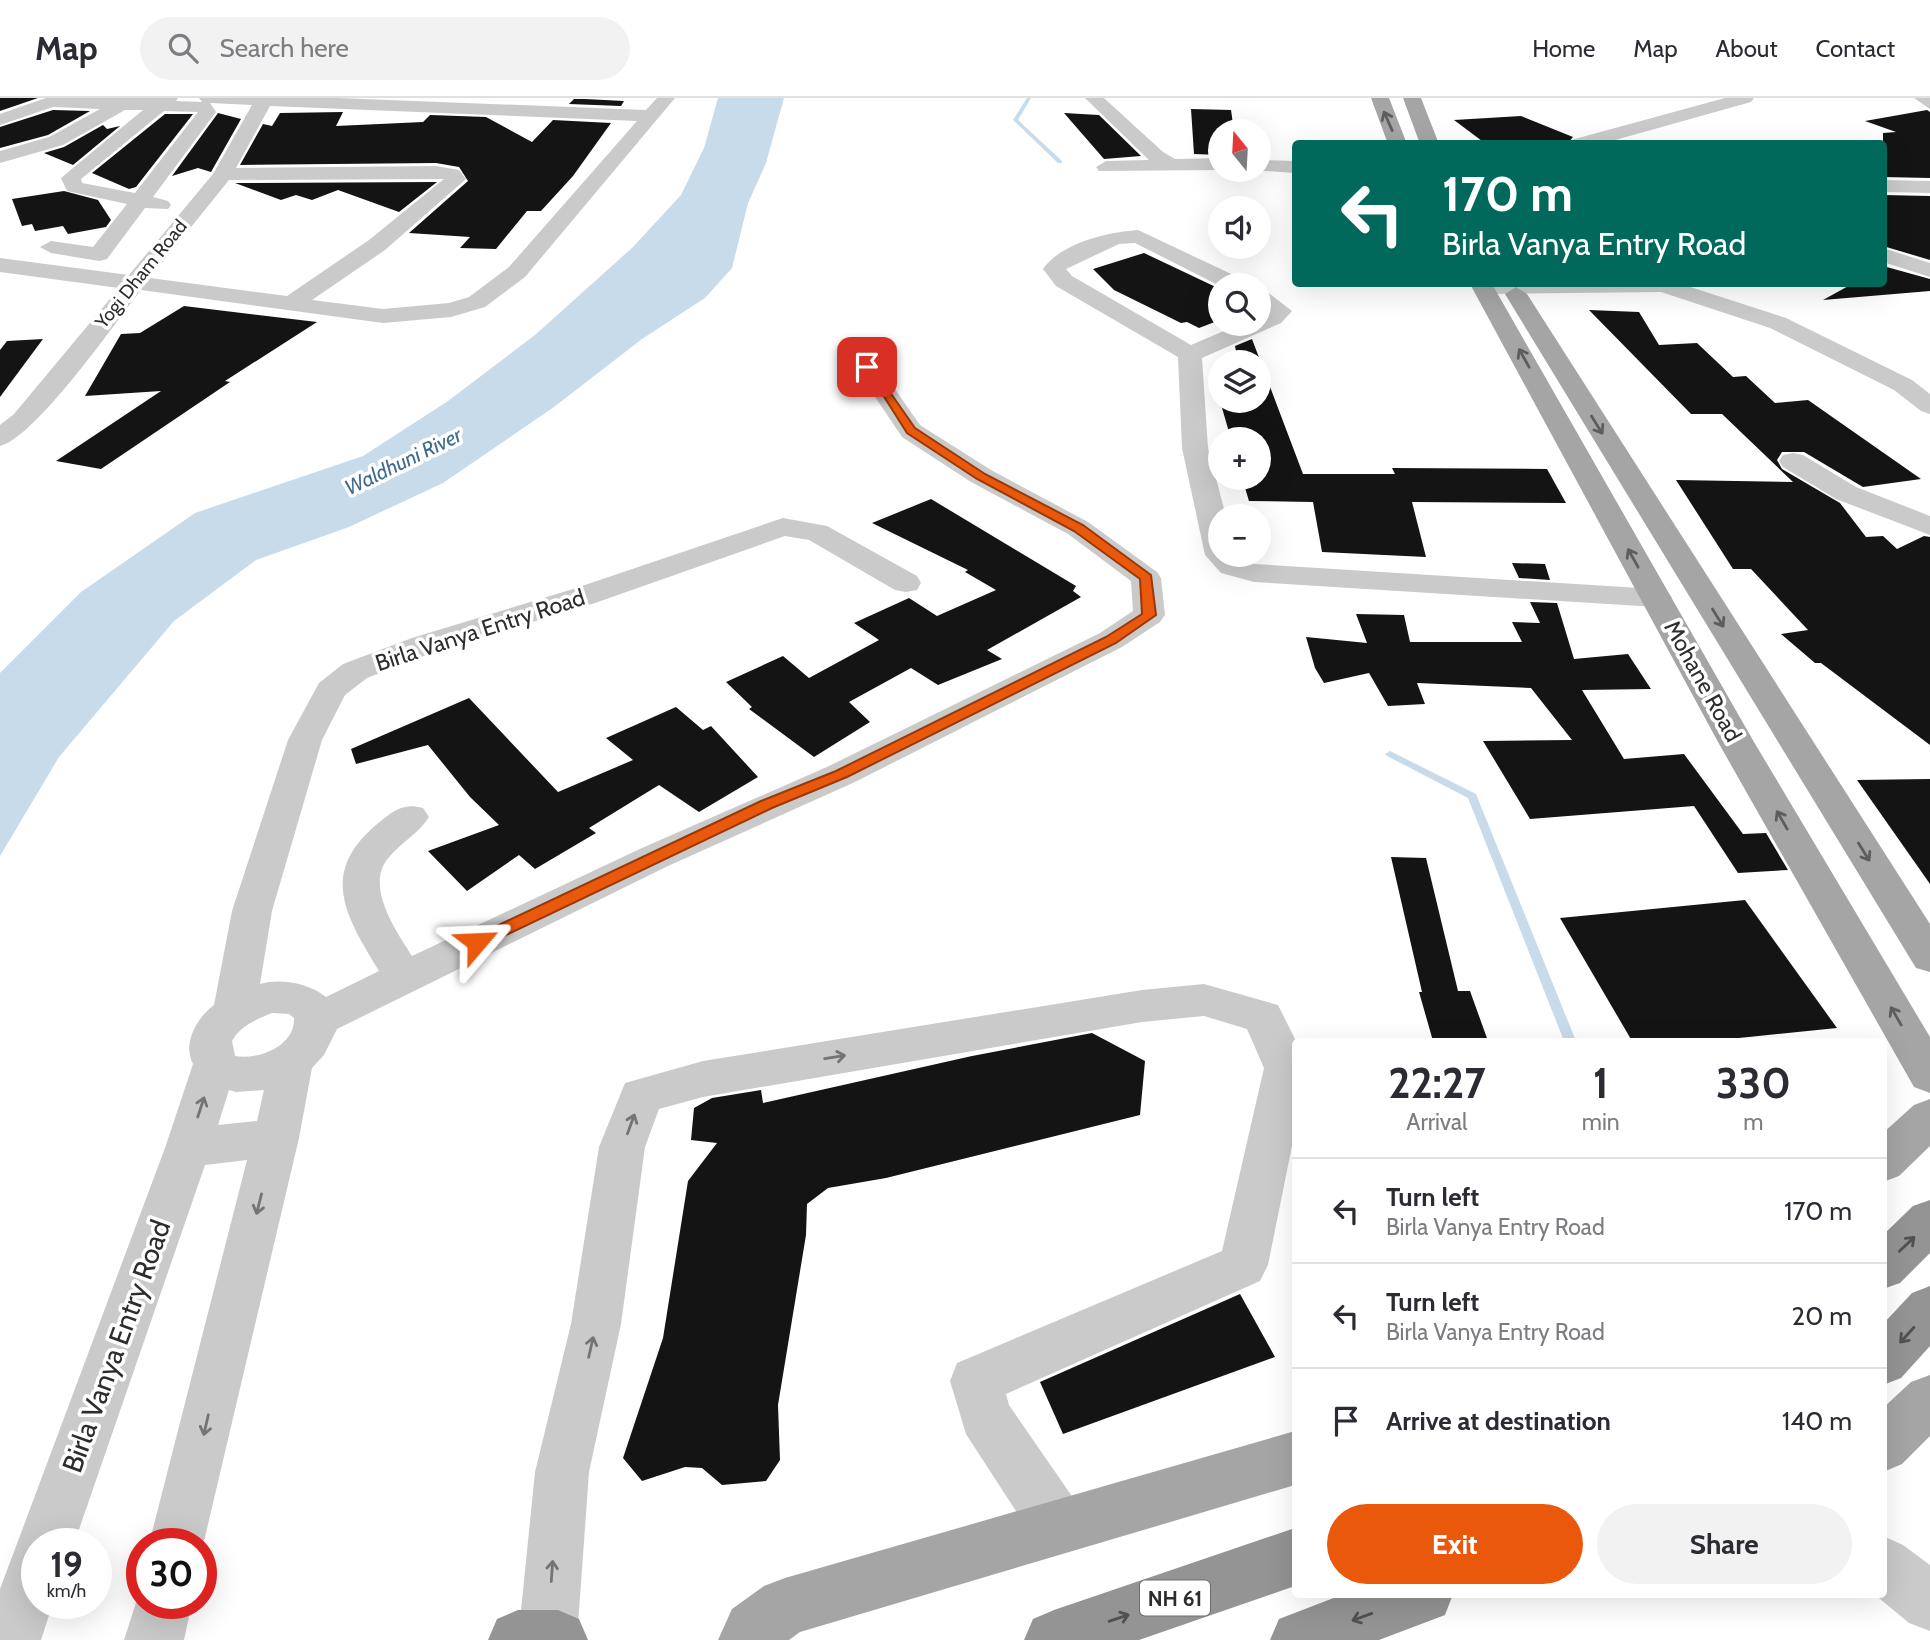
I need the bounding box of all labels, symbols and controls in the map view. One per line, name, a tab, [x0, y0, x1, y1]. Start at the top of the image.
search box	[140, 17, 630, 80]
text: Map	[35, 28, 98, 68]
icon: search	[164, 29, 202, 67]
text: Search here	[220, 32, 349, 64]
text: Home	[1532, 34, 1595, 63]
text: Map	[1633, 34, 1678, 63]
text: About	[1716, 34, 1778, 63]
text: Contact	[1816, 34, 1895, 63]
one-way arrow	[1381, 111, 1394, 132]
north arrow	[1208, 119, 1270, 182]
map controls	[1208, 119, 1271, 567]
text: 170 m	[1442, 164, 1573, 223]
icon: left	[1327, 168, 1418, 259]
button: sound	[1208, 196, 1271, 259]
street label: Yogi Dham Road	[90, 215, 192, 334]
text: Birla Vanya Entry Road	[1442, 224, 1746, 263]
button: search	[1208, 273, 1271, 336]
pin	[837, 337, 897, 397]
icon: arrive	[848, 348, 886, 386]
one-way arrow	[1517, 349, 1531, 369]
button: layers	[1208, 350, 1271, 413]
one-way arrow	[1591, 414, 1605, 434]
water label: Waldhuni River	[340, 421, 467, 500]
button: +	[1208, 427, 1271, 490]
button: −	[1208, 504, 1271, 567]
one-way arrow	[1626, 548, 1640, 568]
street label: Birla Vanya Entry Road	[372, 583, 588, 677]
one-way arrow	[1711, 607, 1725, 627]
street label: Mohane Road	[1658, 616, 1748, 746]
one-way arrow	[1775, 810, 1789, 830]
one-way arrow	[1857, 842, 1872, 861]
position arrow	[440, 905, 514, 979]
one-way arrow	[1889, 1007, 1903, 1027]
one-way arrow	[823, 1050, 846, 1063]
text: 22:27	[1388, 1057, 1486, 1109]
text: 1	[1593, 1057, 1608, 1109]
text: 330	[1716, 1057, 1791, 1109]
one-way arrow	[196, 1096, 209, 1118]
text: Arrival	[1406, 1108, 1468, 1136]
text: min	[1582, 1108, 1620, 1136]
text: m	[1743, 1108, 1763, 1136]
one-way arrow	[626, 1113, 638, 1135]
text: Turn left	[1386, 1181, 1479, 1213]
icon: left	[1327, 1192, 1365, 1230]
one-way arrow	[251, 1193, 264, 1215]
text: 170 m	[1784, 1195, 1852, 1227]
text: Birla Vanya Entry Road	[1386, 1213, 1605, 1241]
street label: Birla Vanya Entry Road	[55, 1215, 177, 1477]
one-way arrow	[1898, 1235, 1915, 1252]
text: Turn left	[1386, 1286, 1479, 1318]
icon: left	[1327, 1297, 1365, 1335]
text: 20 m	[1792, 1300, 1852, 1332]
text: Birla Vanya Entry Road	[1386, 1318, 1605, 1346]
one-way arrow	[1898, 1326, 1915, 1343]
one-way arrow	[584, 1336, 598, 1359]
icon: arrive	[1327, 1402, 1365, 1440]
text: Arrive at destination	[1386, 1405, 1611, 1437]
text: 140 m	[1782, 1405, 1852, 1437]
one-way arrow	[198, 1413, 212, 1436]
button: Exit	[1327, 1504, 1583, 1584]
button: Share	[1597, 1504, 1852, 1584]
speed limit sign: 30	[126, 1528, 217, 1619]
text: 19	[50, 1543, 83, 1586]
one-way arrow	[546, 1560, 559, 1583]
text: km/h	[47, 1580, 86, 1602]
road number: NH 61	[1140, 1580, 1210, 1616]
one-way arrow	[1107, 1611, 1129, 1623]
one-way arrow	[1352, 1612, 1374, 1624]

